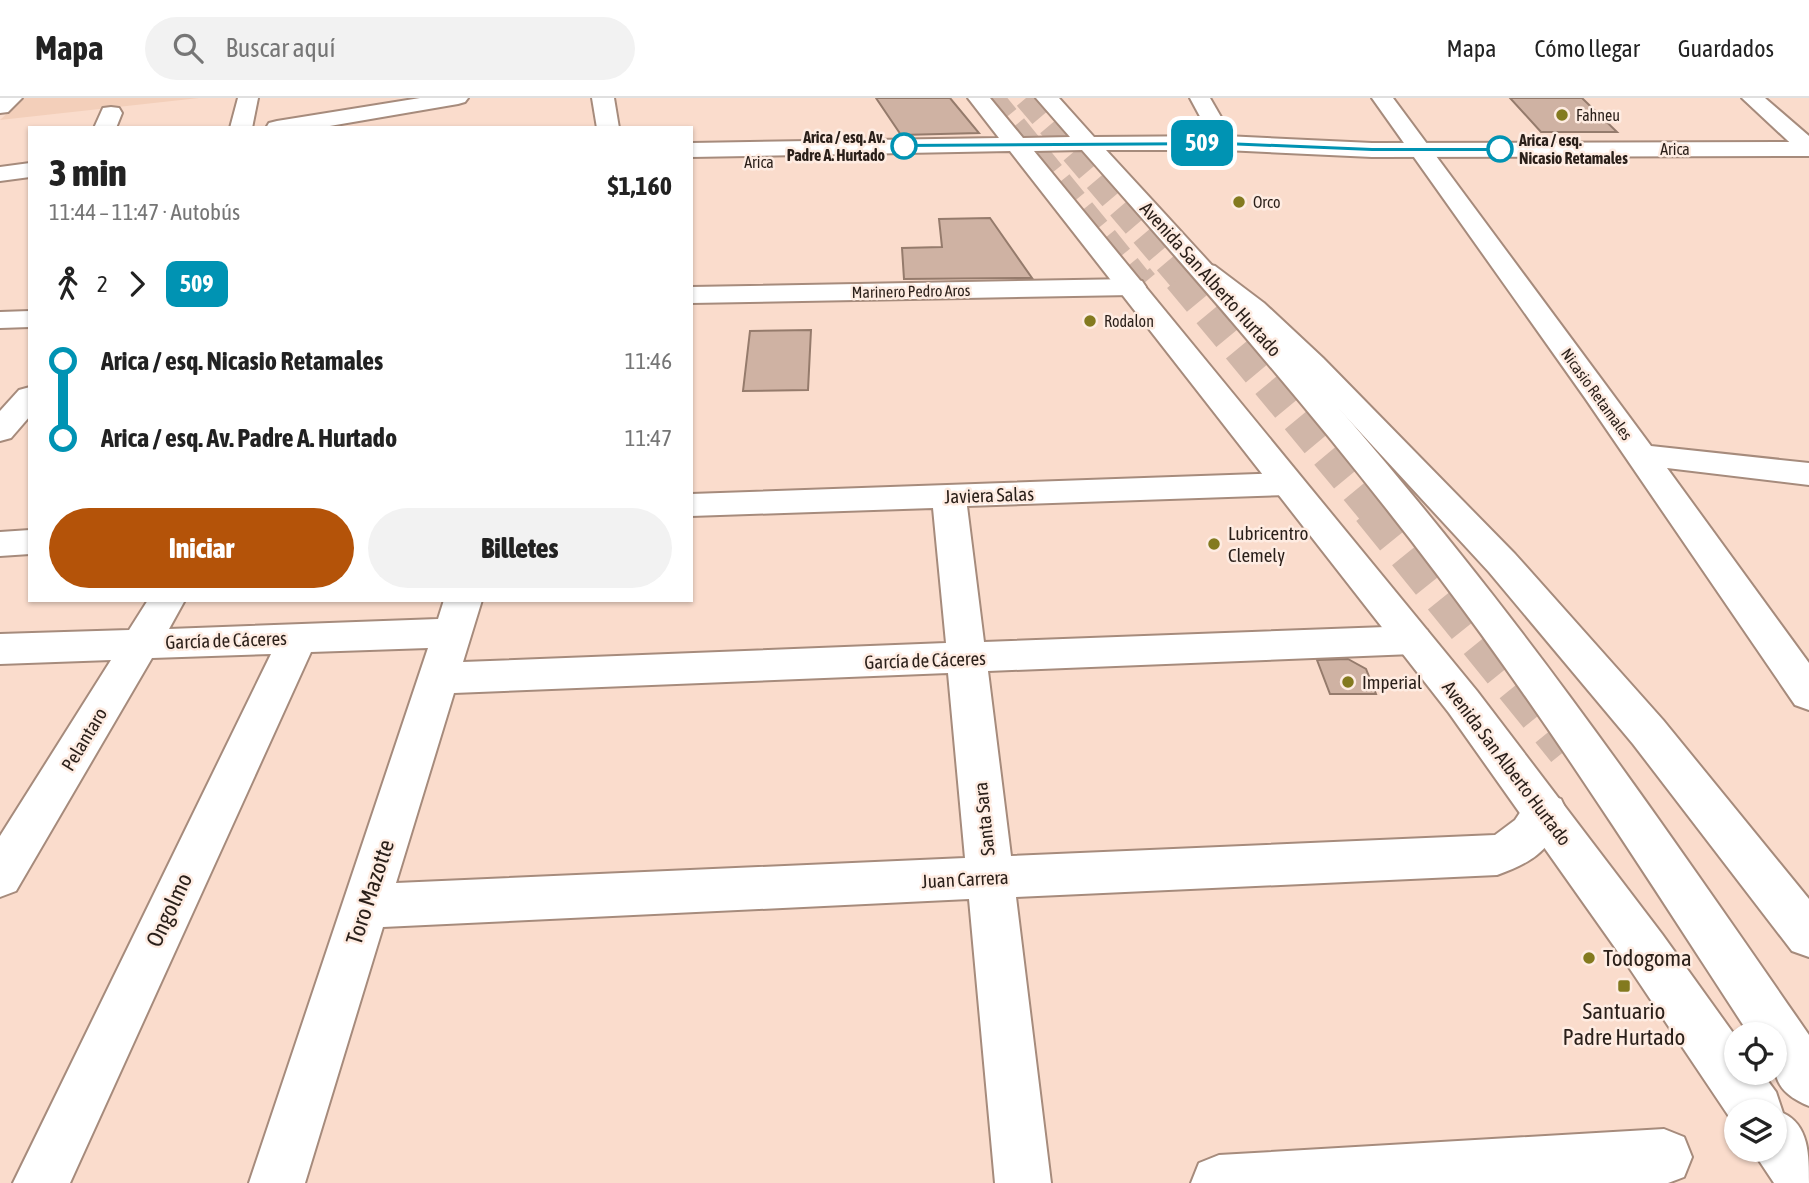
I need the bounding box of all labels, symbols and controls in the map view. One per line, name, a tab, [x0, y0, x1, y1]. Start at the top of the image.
search box	[145, 17, 635, 80]
text: Mapa	[35, 29, 103, 67]
icon: search	[169, 29, 207, 67]
text: Buscar aquí	[225, 33, 335, 63]
text: Mapa	[1447, 35, 1496, 62]
text: Cómo llegar	[1534, 35, 1640, 62]
text: Guardados	[1678, 35, 1774, 62]
place label: Fahneu	[1576, 106, 1620, 124]
marker: Fahneu	[1554, 107, 1570, 123]
line badge: 509	[1162, 120, 1242, 166]
place label: Arica / esq. Av. Padre A. Hurtado	[787, 128, 885, 164]
text: 509	[1185, 129, 1219, 156]
place label: Arica / esq. Nicasio Retamales	[1518, 131, 1628, 167]
marker: Arica / esq. Av. Padre A. Hurtado	[891, 133, 917, 159]
marker: Arica / esq. Nicasio Retamales	[1487, 136, 1513, 162]
street label: Arica	[1660, 140, 1690, 158]
text: 3 min	[49, 151, 127, 194]
street label: Arica	[744, 153, 774, 171]
text: $1,160	[608, 171, 672, 201]
place label: Orco	[1253, 193, 1281, 211]
marker: Orco	[1231, 194, 1247, 210]
street label: Avenida San Alberto Hurtado	[1136, 197, 1286, 361]
text: 11:44 – 11:47 · Autobús	[49, 199, 240, 225]
icon: walk	[49, 265, 87, 303]
icon: forward	[118, 265, 156, 303]
text: 509	[180, 270, 214, 297]
text: 2	[97, 271, 108, 297]
street label: Marinero Pedro Aros	[852, 281, 971, 301]
place label: Rodalon	[1104, 312, 1154, 330]
marker: Rodalon	[1082, 313, 1098, 329]
street label: Nicasio Retamales	[1558, 345, 1636, 444]
text: Arica / esq. Nicasio Retamales	[101, 346, 383, 376]
text: 11:46	[625, 348, 672, 374]
text: Arica / esq. Av. Padre A. Hurtado	[101, 423, 397, 453]
text: 11:47	[625, 425, 672, 451]
street label: Javiera Salas	[944, 482, 1035, 508]
button: Iniciar	[49, 508, 354, 588]
button: Billetes	[368, 508, 672, 588]
place label: Lubricentro Clemely	[1228, 522, 1308, 566]
marker: Lubricentro Clemely	[1206, 536, 1222, 552]
street label: García de Cáceres	[165, 627, 287, 653]
street label: García de Cáceres	[864, 647, 986, 673]
place label: Imperial	[1362, 671, 1422, 693]
marker: Imperial	[1340, 674, 1356, 690]
street label: Avenida San Alberto Hurtado	[1438, 676, 1576, 850]
street label: Pelantaro	[57, 703, 111, 775]
street label: Santa Sara	[969, 781, 999, 857]
street label: Toro Mazotte	[341, 836, 399, 948]
street label: Juan Carrera	[921, 866, 1009, 892]
street label: Ongolmo	[141, 869, 197, 951]
place label: Todogoma	[1603, 945, 1692, 971]
marker: Todogoma	[1581, 950, 1597, 966]
marker: Santuario Padre Hurtado	[1616, 978, 1632, 994]
place label: Santuario Padre Hurtado	[1563, 998, 1685, 1050]
map controls	[1724, 1022, 1787, 1162]
button: locate	[1724, 1022, 1787, 1085]
button: layers	[1724, 1099, 1787, 1162]

